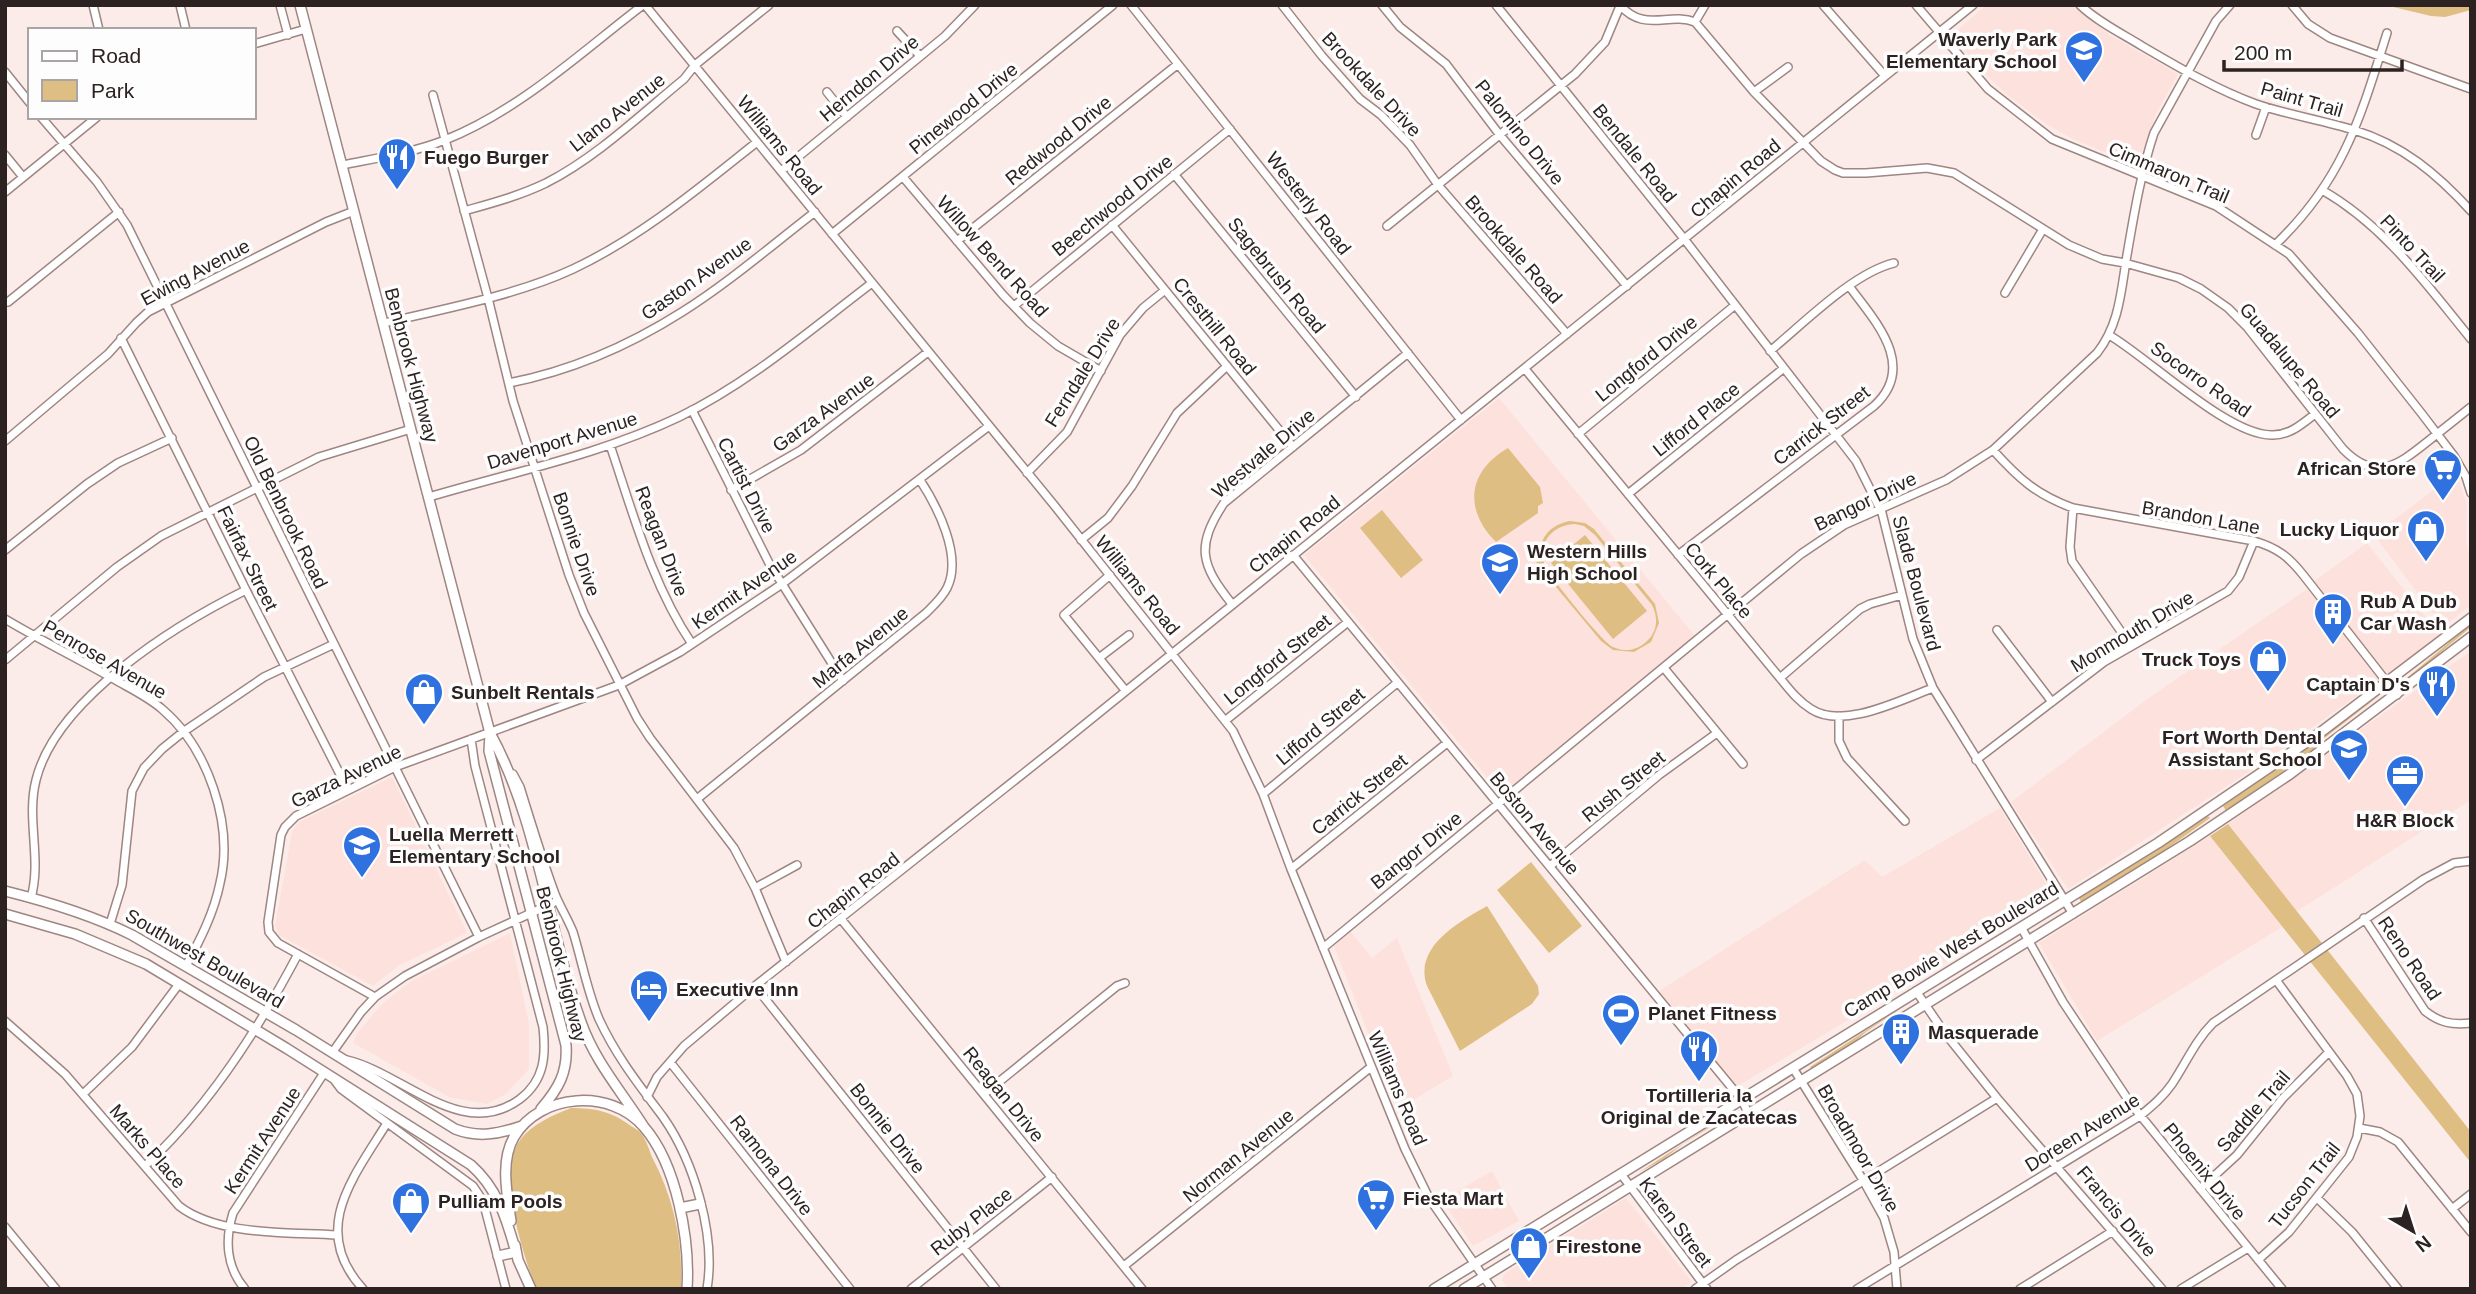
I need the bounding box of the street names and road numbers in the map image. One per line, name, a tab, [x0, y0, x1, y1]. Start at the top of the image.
street label: Brookdale Drive	[1318, 28, 1425, 141]
street label: Herndon Drive	[816, 31, 923, 126]
street label: Pinewood Drive	[905, 58, 1022, 158]
street label: Llano Avenue	[566, 69, 669, 156]
street label: Palomino Drive	[1471, 76, 1568, 189]
street label: Paint Trail	[2258, 78, 2345, 121]
street label: Redwood Drive	[1001, 91, 1115, 189]
street label: Williams Road	[733, 92, 826, 199]
street label: Bendale Road	[1589, 100, 1681, 207]
street label: Chapin Road	[1686, 135, 1785, 222]
street label: Cimmaron Trail	[2105, 138, 2232, 207]
street label: Westerly Road	[1262, 148, 1355, 259]
street label: Beechwood Drive	[1048, 150, 1177, 260]
street label: Brookdale Road	[1461, 191, 1566, 308]
street label: Willow Bend Road	[933, 192, 1052, 321]
street label: Pinto Trail	[2376, 210, 2449, 286]
street label: Sagebrush Road	[1224, 213, 1330, 337]
street label: Gaston Avenue	[637, 233, 755, 324]
street label: Ewing Avenue	[137, 235, 253, 310]
street label: Cresthill Road	[1169, 273, 1260, 379]
street label: Benbrook Highway	[381, 285, 442, 445]
street label: Guadalupe Road	[2235, 299, 2344, 422]
street label: Longford Drive	[1591, 311, 1701, 406]
street label: Ferndale Drive	[1041, 314, 1124, 431]
street label: Socorro Road	[2147, 337, 2255, 422]
street label: Garza Avenue	[769, 369, 878, 456]
street label: Lifford Place	[1649, 378, 1744, 461]
street label: Carrick Street	[1769, 381, 1874, 469]
street label: Westvale Drive	[1208, 404, 1319, 502]
street label: Davenport Avenue	[484, 408, 640, 473]
street label: Old Benbrook Road	[240, 433, 332, 592]
street label: Cartist Drive	[713, 434, 780, 537]
street label: Bangor Drive	[1811, 468, 1920, 535]
street label: Reagan Drive	[631, 483, 692, 599]
street label: Bonnie Drive	[549, 489, 604, 599]
street label: Chapin Road	[1245, 491, 1344, 577]
street label: Brandon Lane	[2140, 497, 2262, 538]
street label: Fairfax Street	[213, 502, 282, 615]
street label: Slade Boulevard	[1888, 513, 1945, 653]
street label: Williams Road	[1091, 532, 1184, 639]
street label: Cork Place	[1681, 538, 1757, 623]
street label: Kermit Avenue	[688, 545, 801, 633]
street label: Monmouth Drive	[2067, 587, 2197, 676]
street label: Marfa Avenue	[808, 602, 912, 692]
street label: Longford Street	[1220, 610, 1335, 709]
street label: Penrose Avenue	[39, 616, 170, 703]
street label: Lifford Street	[1272, 683, 1369, 769]
street label: Garza Avenue	[288, 741, 405, 812]
street label: Rush Street	[1578, 746, 1669, 826]
street label: Carrick Street	[1308, 749, 1412, 839]
street label: Boston Avenue	[1486, 768, 1584, 879]
street label: Bangor Drive	[1367, 807, 1466, 893]
street label: Chapin Road	[803, 848, 903, 933]
street label: Camp Bowie West Boulevard	[1840, 877, 2062, 1022]
street label: Benbrook Highway	[532, 884, 591, 1045]
street label: Southwest Boulevard	[122, 904, 288, 1012]
street label: Reno Road	[2374, 913, 2445, 1004]
street label: Williams Road	[1364, 1028, 1431, 1148]
street label: Reagan Drive	[959, 1043, 1048, 1146]
street label: Saddle Trail	[2213, 1067, 2294, 1156]
street label: Bonnie Drive	[846, 1079, 929, 1178]
street label: Broadmoor Drive	[1814, 1081, 1904, 1216]
street label: Kermit Avenue	[220, 1083, 305, 1198]
street label: Doreen Avenue	[2021, 1089, 2143, 1176]
street label: Marks Place	[105, 1100, 190, 1193]
street label: Norman Avenue	[1179, 1104, 1298, 1206]
street label: Ramona Drive	[726, 1111, 817, 1220]
street label: Phoenix Drive	[2159, 1119, 2250, 1224]
street label: Tucson Trail	[2264, 1138, 2344, 1232]
street label: Francis Drive	[2073, 1162, 2161, 1261]
street label: Karen Street	[1635, 1173, 1717, 1272]
street label: Ruby Place	[927, 1183, 1016, 1260]

